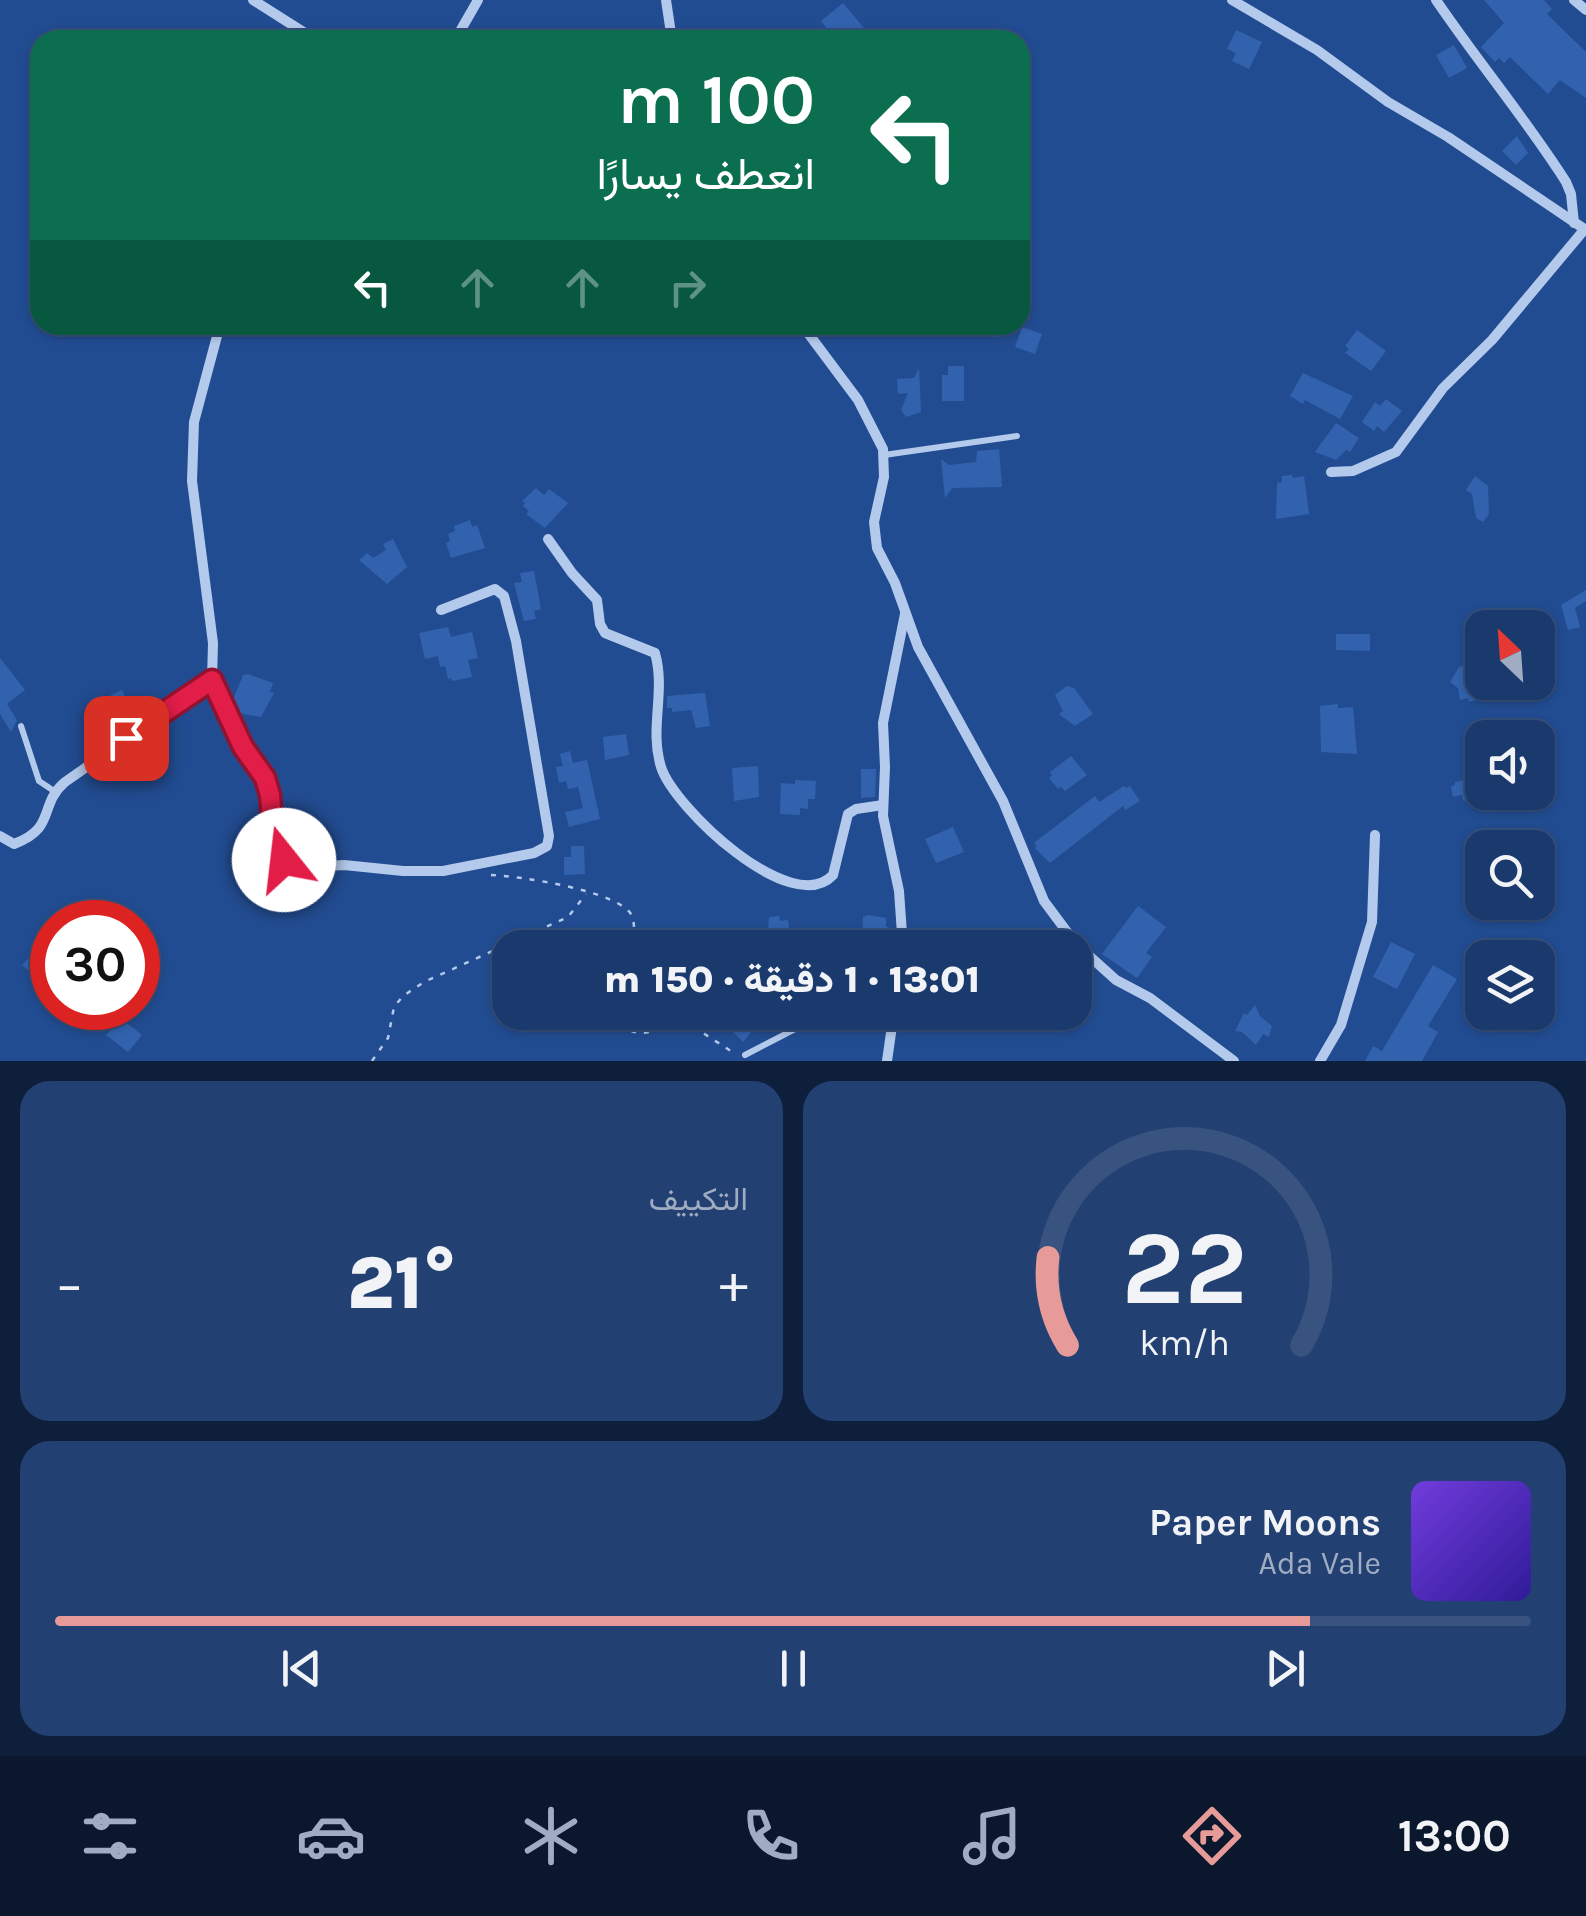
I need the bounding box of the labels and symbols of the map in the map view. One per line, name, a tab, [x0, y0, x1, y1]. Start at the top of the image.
north arrow	[1465, 610, 1555, 700]
pin	[84, 696, 169, 781]
position arrow	[232, 808, 336, 912]
speed limit sign: 30	[30, 900, 160, 1030]

